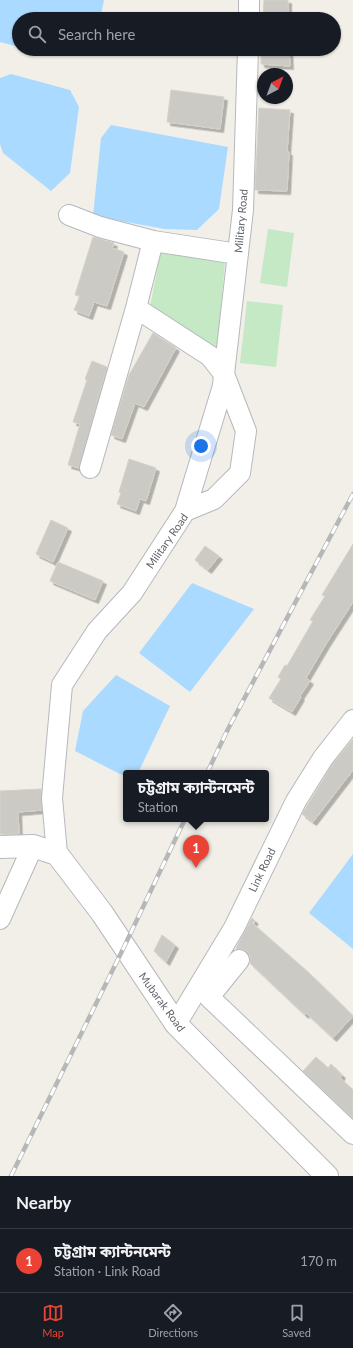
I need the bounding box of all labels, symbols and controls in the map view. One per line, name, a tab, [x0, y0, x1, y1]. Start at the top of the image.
search box	[12, 12, 341, 56]
icon: search	[26, 23, 48, 45]
text: Search here	[58, 25, 135, 43]
north arrow	[257, 68, 293, 104]
street label: Military Road	[231, 188, 250, 253]
your location	[191, 436, 211, 456]
street label: Military Road	[143, 511, 190, 571]
popup	[123, 770, 269, 822]
text: চট্টগ্রাম ক্যান্টনমেন্ট	[138, 778, 254, 796]
text: Station	[138, 799, 178, 815]
pin: 1	[183, 835, 209, 868]
street label: Link Road	[245, 846, 278, 894]
street label: Mubarak Road	[137, 970, 188, 1034]
text: Nearby	[16, 1192, 71, 1213]
text: চট্টগ্রাম ক্যান্টনমেন্ট	[54, 1242, 171, 1260]
text: 1	[25, 1253, 33, 1269]
text: 170 m	[300, 1253, 337, 1269]
text: Station · Link Road	[54, 1263, 160, 1279]
tab: Map	[42, 1302, 64, 1339]
tab: Directions	[148, 1302, 198, 1339]
tab: Saved	[282, 1302, 311, 1339]

